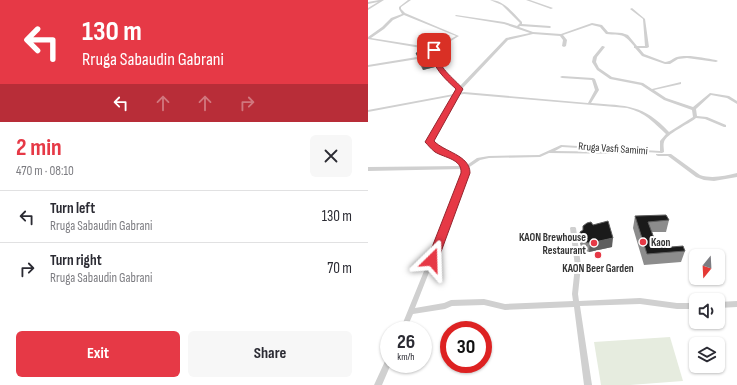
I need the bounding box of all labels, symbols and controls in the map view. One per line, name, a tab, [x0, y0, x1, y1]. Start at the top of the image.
text: 130 m	[82, 15, 142, 48]
icon: left	[16, 16, 68, 68]
pin	[417, 33, 451, 67]
icon: arrive	[423, 39, 445, 61]
text: Rruga Sabaudin Gabrani	[82, 49, 224, 70]
icon: left	[110, 92, 132, 114]
icon: ahead	[152, 92, 174, 114]
icon: ahead	[194, 92, 216, 114]
icon: right	[236, 92, 258, 114]
text: 2 min	[16, 133, 62, 162]
button: close	[310, 135, 352, 177]
street label: Rruga Vasfi Samimi	[578, 140, 648, 157]
text: 470 m · 08:10	[16, 163, 74, 179]
text: Turn left	[50, 199, 95, 218]
icon: left	[16, 206, 38, 228]
text: 130 m	[322, 207, 352, 226]
text: Rruga Sabaudin Gabrani	[50, 218, 152, 234]
place label: KAON Brewhouse Restaurant	[519, 231, 586, 257]
place label: Kaon	[651, 236, 671, 249]
marker: Kaon	[638, 237, 648, 247]
marker: KAON Brewhouse Restaurant	[589, 238, 599, 248]
position arrow	[411, 239, 453, 281]
north arrow	[689, 249, 725, 285]
map controls	[689, 249, 725, 373]
marker: KAON Beer Garden	[593, 250, 603, 260]
text: Turn right	[50, 251, 102, 270]
icon: right	[16, 258, 38, 280]
text: 70 m	[327, 259, 352, 278]
place label: KAON Beer Garden	[562, 262, 634, 275]
text: Rruga Sabaudin Gabrani	[50, 270, 152, 286]
button: sound	[689, 293, 725, 329]
speed limit sign: 30	[440, 321, 492, 373]
text: 26	[397, 330, 415, 354]
button: Exit	[16, 331, 180, 377]
button: Share	[188, 331, 352, 377]
button: layers	[689, 337, 725, 373]
text: km/h	[397, 351, 415, 363]

